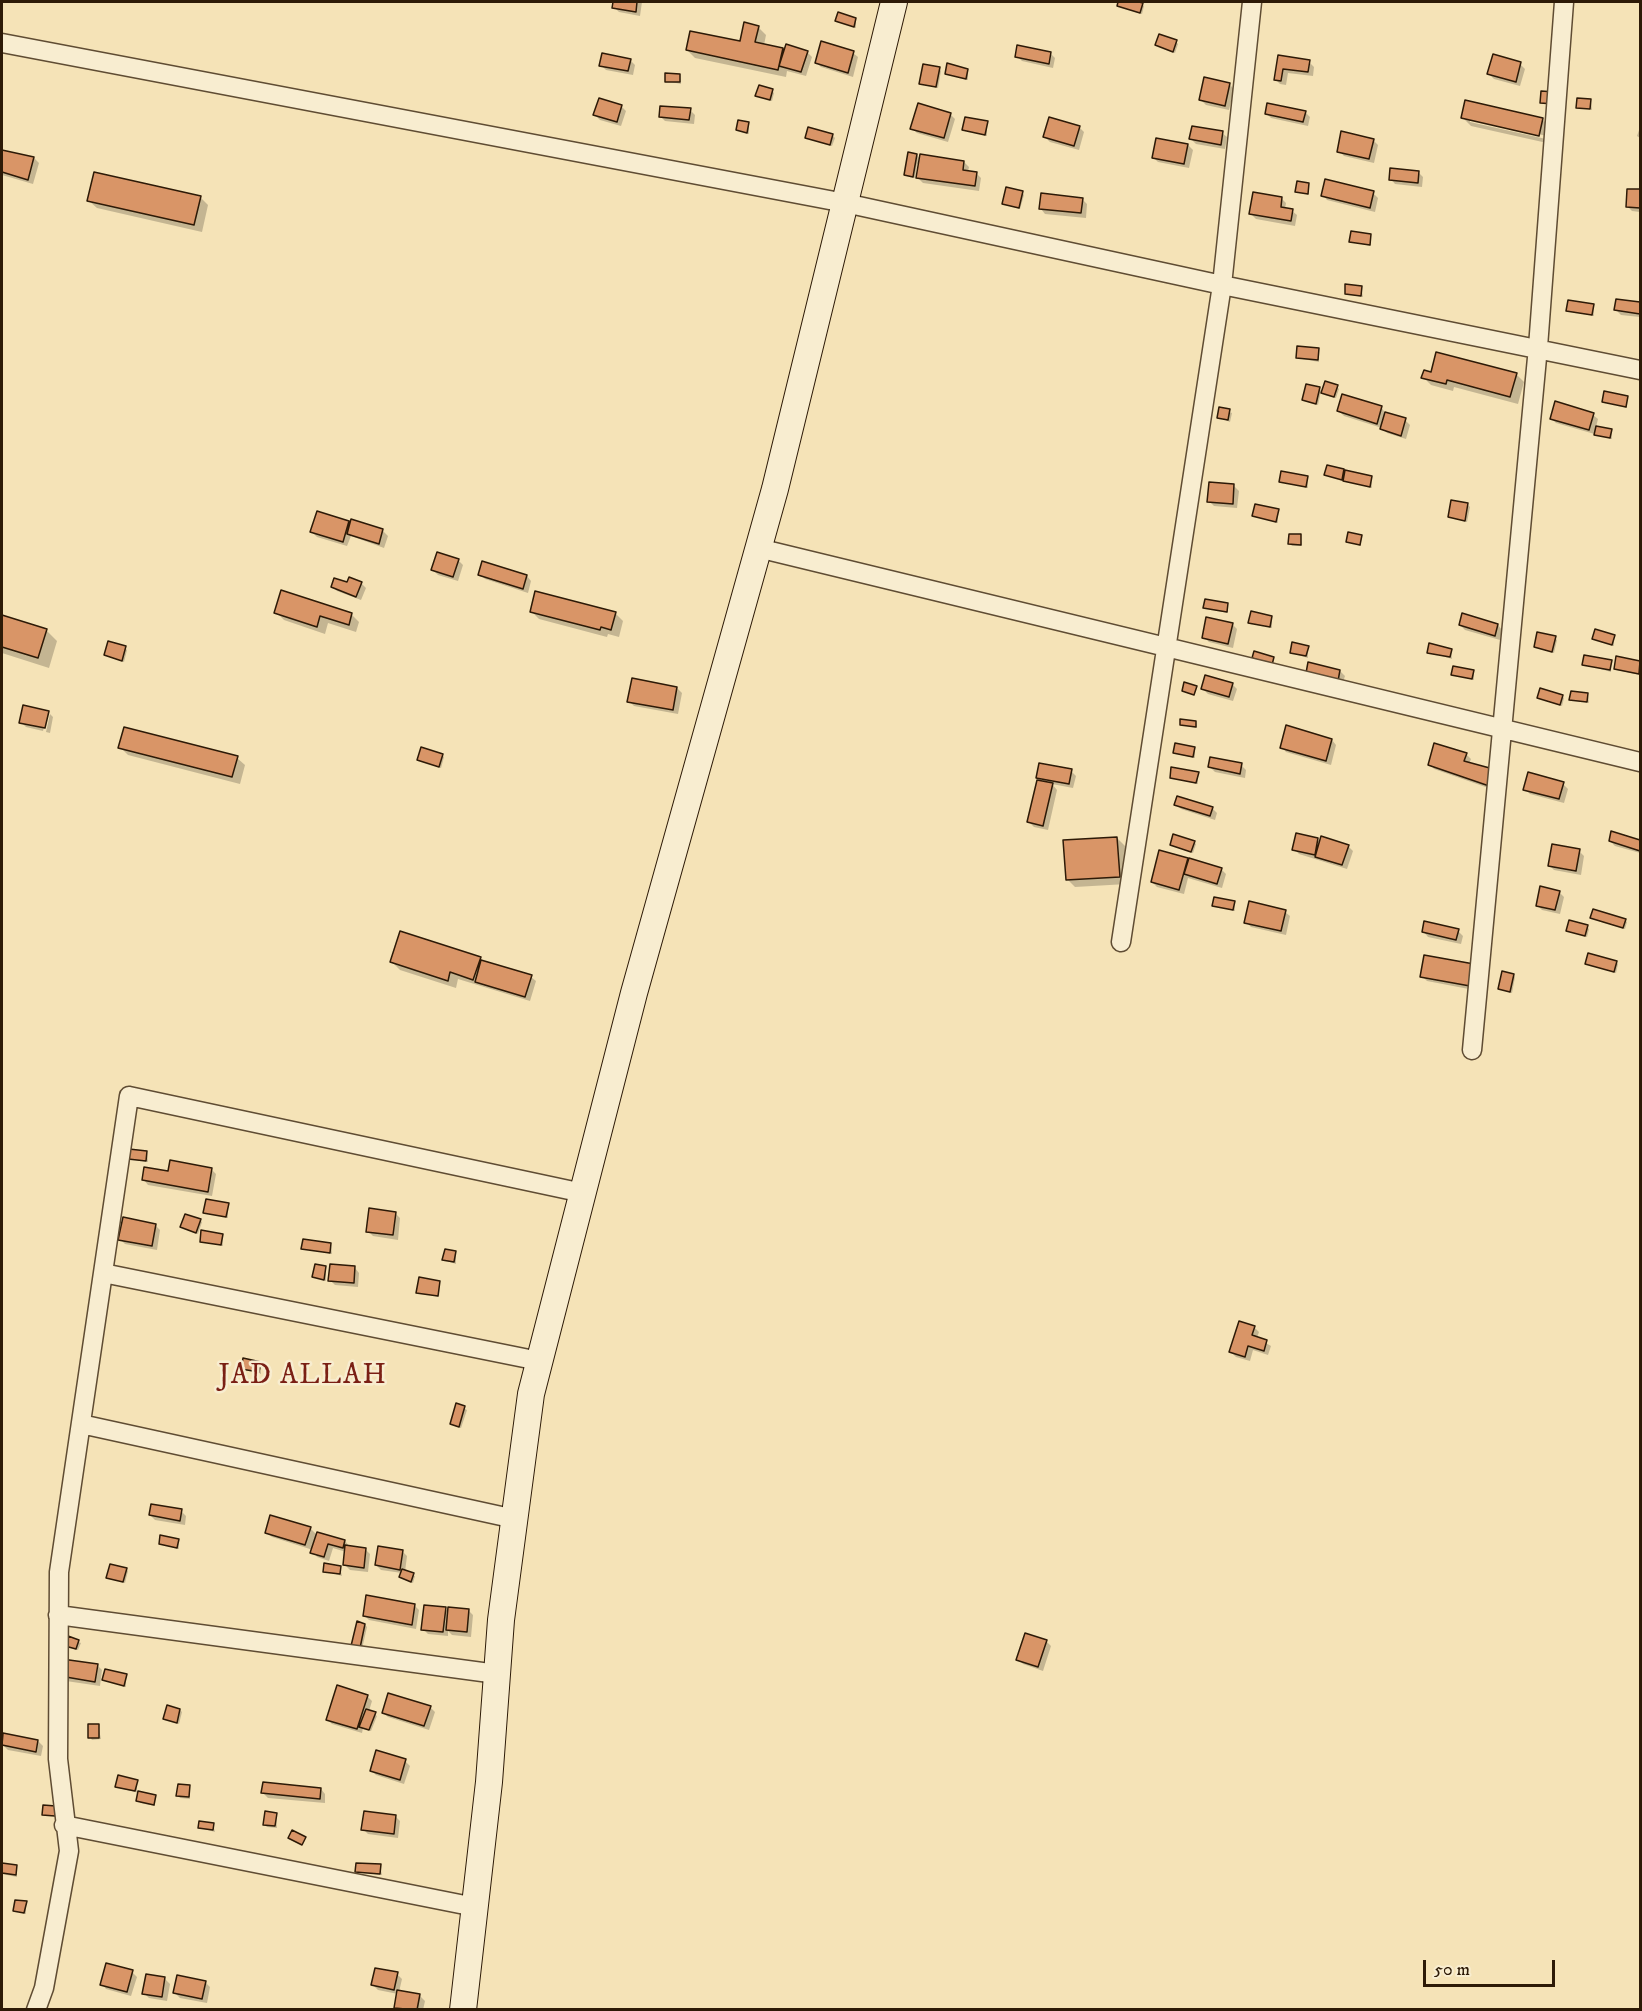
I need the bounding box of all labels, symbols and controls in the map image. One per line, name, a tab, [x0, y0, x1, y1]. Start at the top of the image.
district label: JAD ALLAH	[219, 1360, 387, 1394]
scale bar	[1426, 1948, 1558, 1986]
text: 50 m	[1434, 1959, 1470, 1981]

